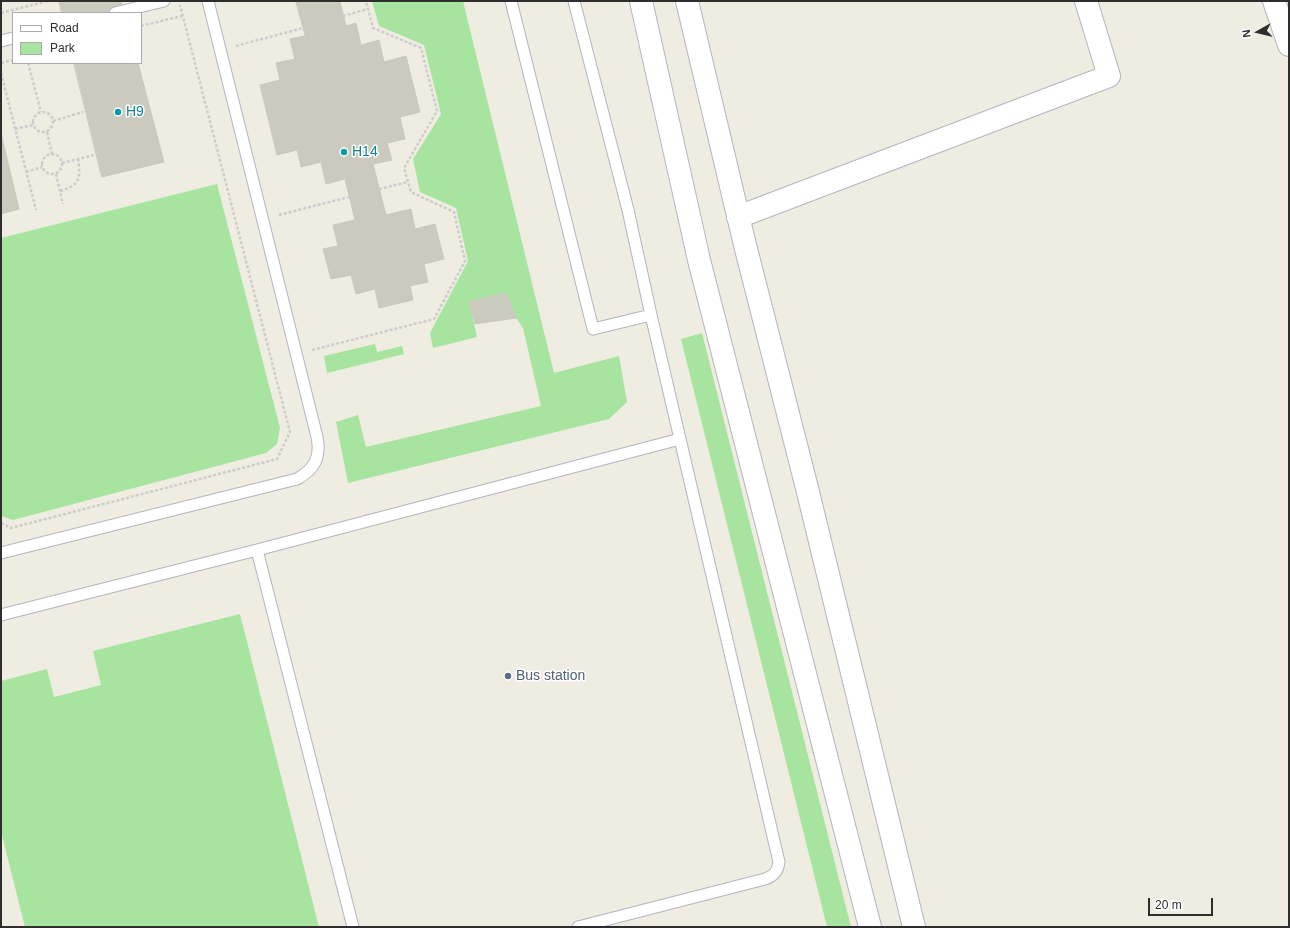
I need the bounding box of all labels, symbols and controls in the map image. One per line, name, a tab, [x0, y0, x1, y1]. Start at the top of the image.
legend	[12, 12, 142, 64]
north arrow	[1238, 12, 1278, 52]
text: Road	[50, 21, 79, 35]
text: N	[1240, 29, 1253, 38]
text: Park	[50, 41, 75, 55]
place label: H9	[126, 104, 144, 120]
marker: H9	[113, 107, 123, 117]
place label: H14	[352, 144, 378, 160]
marker: H14	[339, 147, 349, 157]
place label: Bus station	[516, 668, 585, 684]
marker: Bus station	[503, 671, 513, 681]
scale bar	[1150, 890, 1215, 916]
text: 20 m	[1155, 898, 1182, 912]

